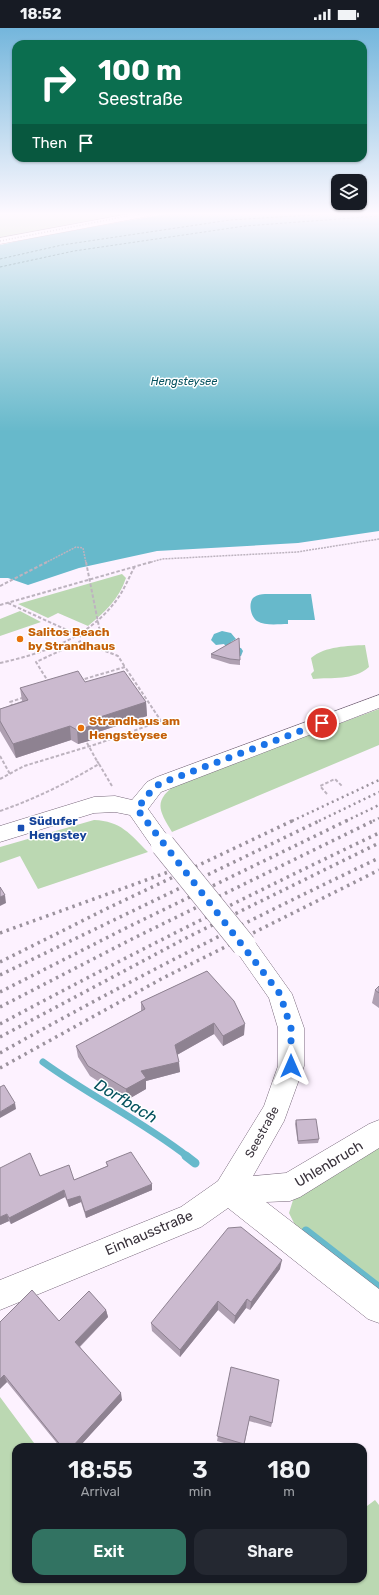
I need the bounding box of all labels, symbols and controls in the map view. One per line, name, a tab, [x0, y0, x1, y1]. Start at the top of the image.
text: 18:52	[20, 5, 61, 23]
text: 100 m	[98, 54, 182, 87]
icon: right	[32, 56, 84, 108]
text: Seestraße	[98, 88, 183, 110]
icon: arrive	[75, 132, 97, 154]
text: Then	[32, 134, 67, 152]
map controls	[331, 174, 367, 210]
button: layers	[331, 174, 367, 210]
water label: Hengsteysee	[151, 375, 217, 388]
place label: Salitos Beach by Strandhaus	[28, 625, 116, 653]
marker: Salitos Beach by Strandhaus	[15, 634, 25, 644]
pin	[305, 706, 339, 740]
icon: arrive	[311, 712, 333, 734]
place label: Strandhaus am Hengsteysee	[89, 714, 180, 742]
marker: Strandhaus am Hengsteysee	[76, 723, 86, 733]
place label: Südufer Hengstey	[29, 814, 87, 842]
marker: Südufer Hengstey	[16, 823, 26, 833]
position arrow	[270, 1045, 312, 1087]
water label: Dorfbach	[91, 1075, 161, 1127]
street label: Seestraße	[242, 1104, 282, 1160]
street label: Uhlenbruch	[292, 1137, 366, 1191]
street label: Einhausstraße	[103, 1207, 196, 1259]
text: 18:55	[68, 1456, 133, 1484]
text: 3	[192, 1456, 208, 1484]
text: 180	[267, 1456, 311, 1484]
text: Arrival	[81, 1484, 120, 1499]
text: min	[189, 1484, 211, 1499]
text: m	[283, 1484, 295, 1499]
button: Exit	[32, 1529, 186, 1575]
button: Share	[194, 1529, 347, 1575]

